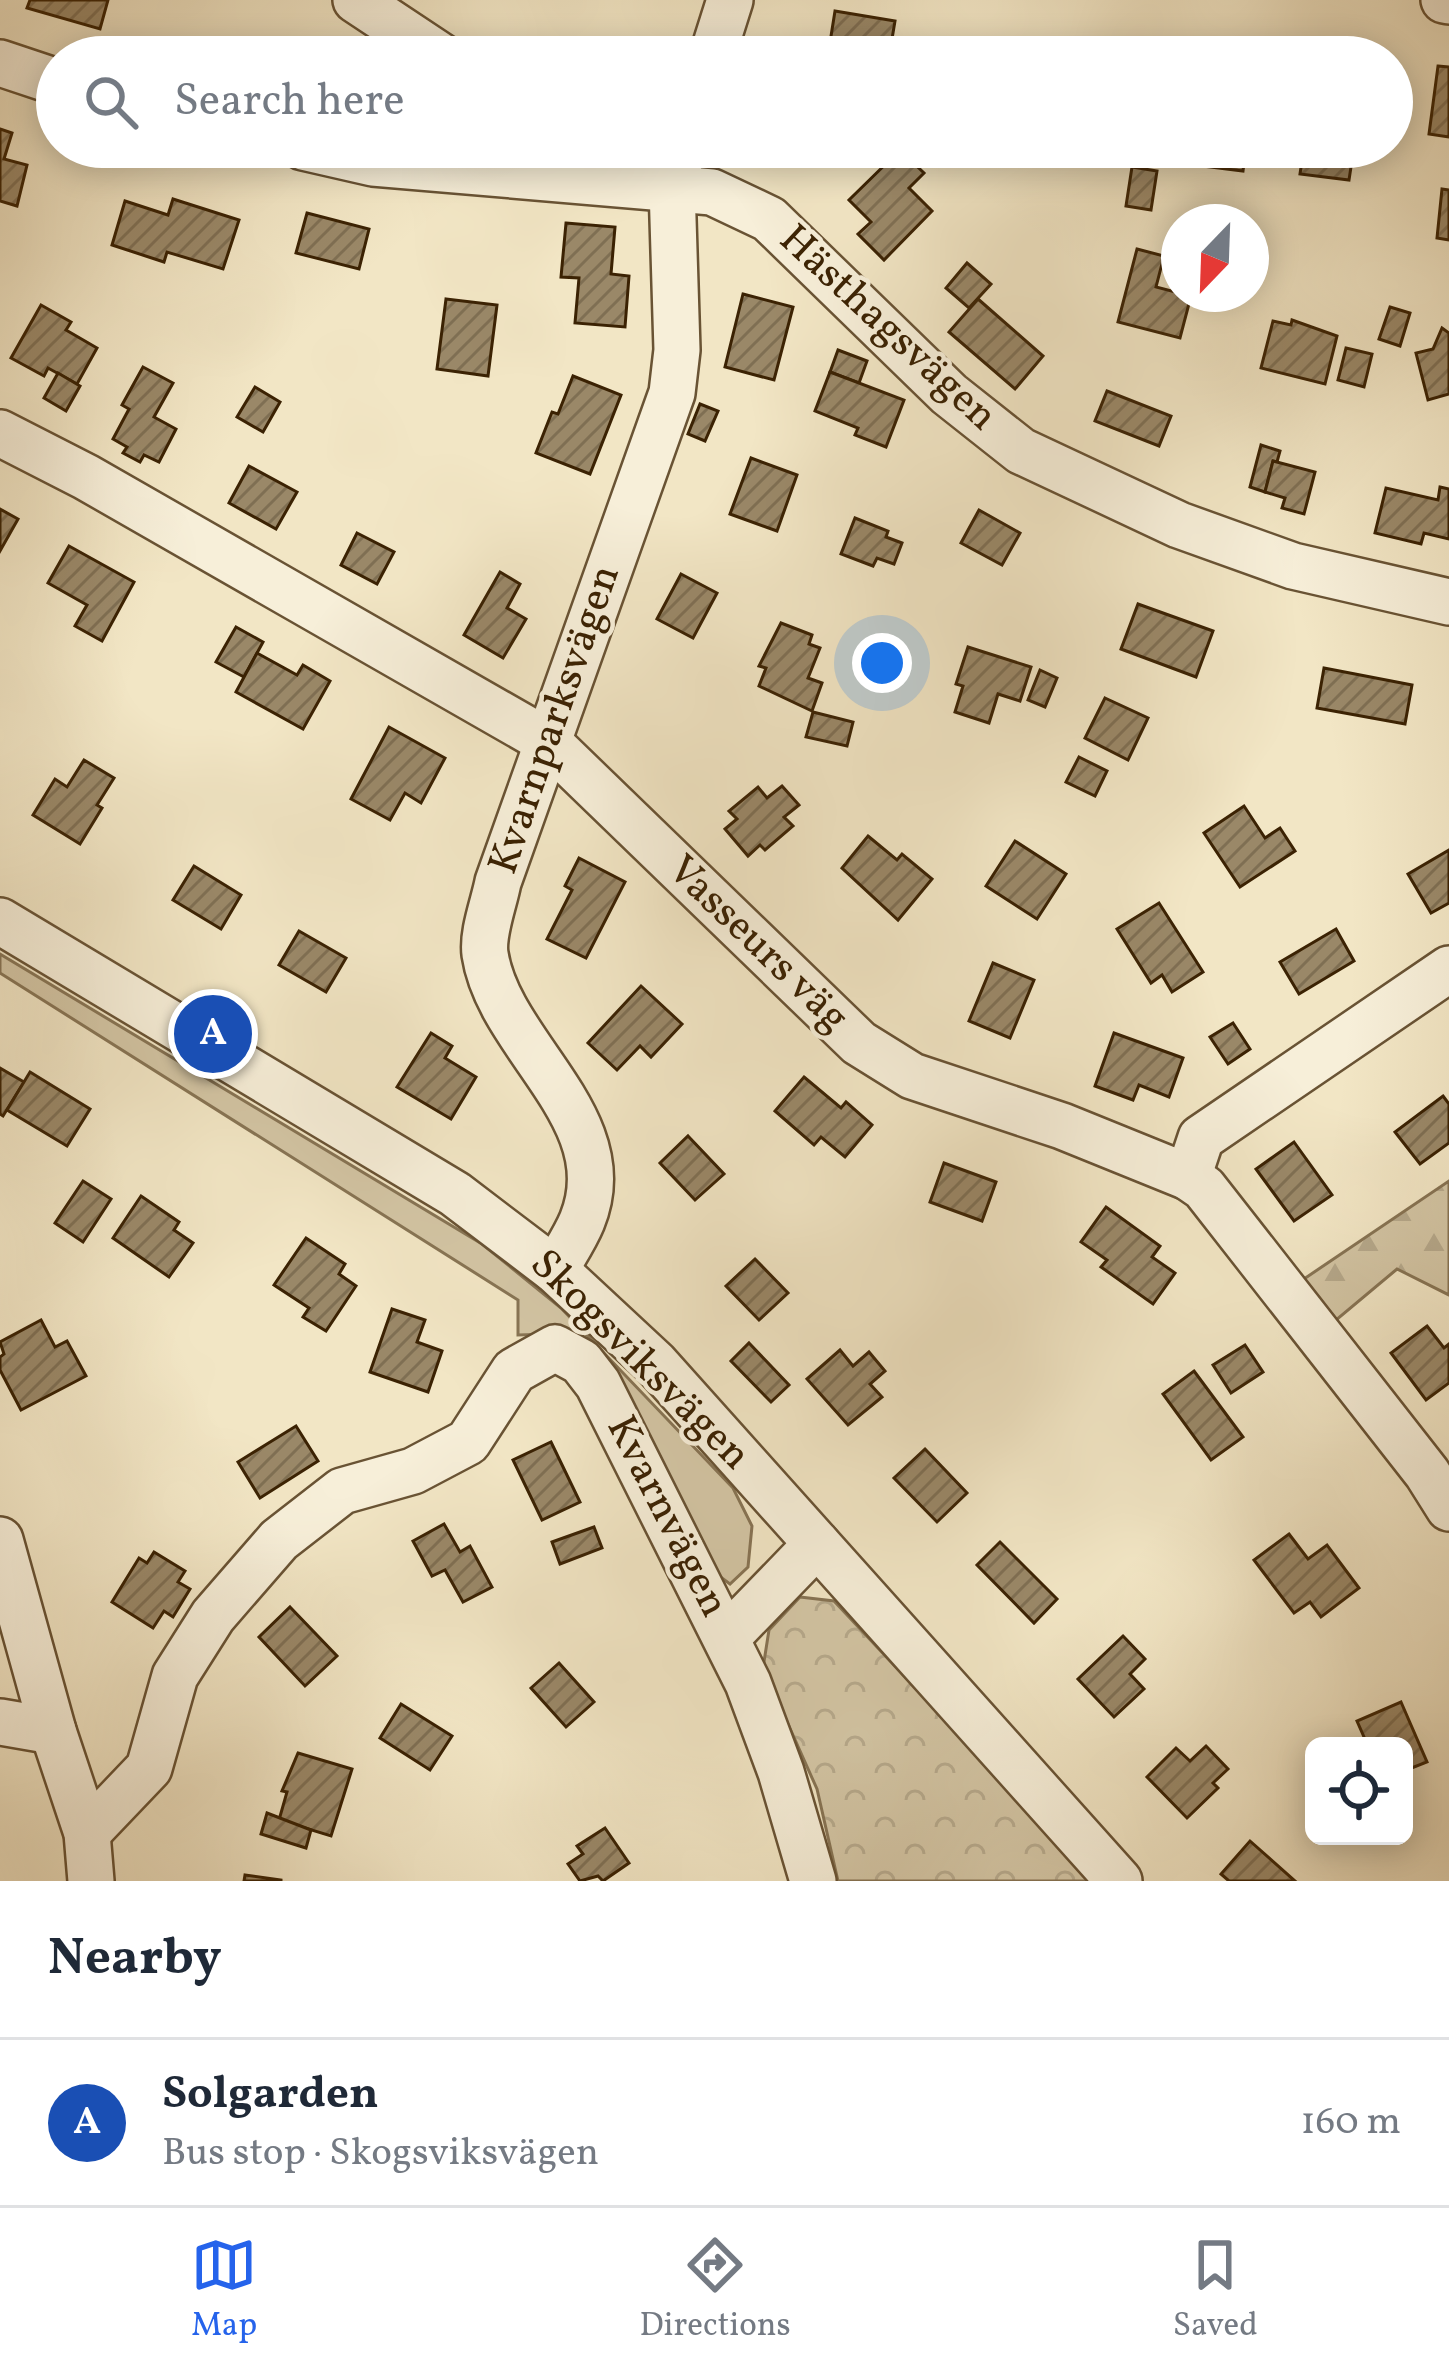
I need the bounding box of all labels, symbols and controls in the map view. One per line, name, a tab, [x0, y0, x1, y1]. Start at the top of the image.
search box	[36, 36, 1413, 168]
icon: search	[78, 69, 144, 135]
text: Search here	[174, 71, 405, 134]
north arrow	[1161, 204, 1269, 312]
street label: Hästhagsvägen	[765, 212, 1009, 446]
street label: Kvarnparksvägen	[475, 557, 637, 883]
your location	[852, 633, 912, 693]
street label: Vasseurs väg	[653, 843, 861, 1047]
pin: A	[174, 989, 252, 1079]
street label: Skogsviksvägen	[515, 1237, 763, 1485]
street label: Kvarnvägen	[590, 1406, 742, 1628]
map controls	[1305, 1737, 1413, 1845]
button: locate	[1305, 1737, 1413, 1845]
text: Nearby	[48, 1924, 222, 1995]
text: Solgarden	[162, 2064, 379, 2127]
text: A	[73, 2096, 101, 2150]
text: 160 m	[1300, 2096, 1401, 2150]
text: Bus stop · Skogsviksvägen	[162, 2127, 599, 2181]
tab: Map	[191, 2232, 257, 2350]
tab: Directions	[639, 2232, 791, 2350]
tab: Saved	[1173, 2232, 1258, 2350]

